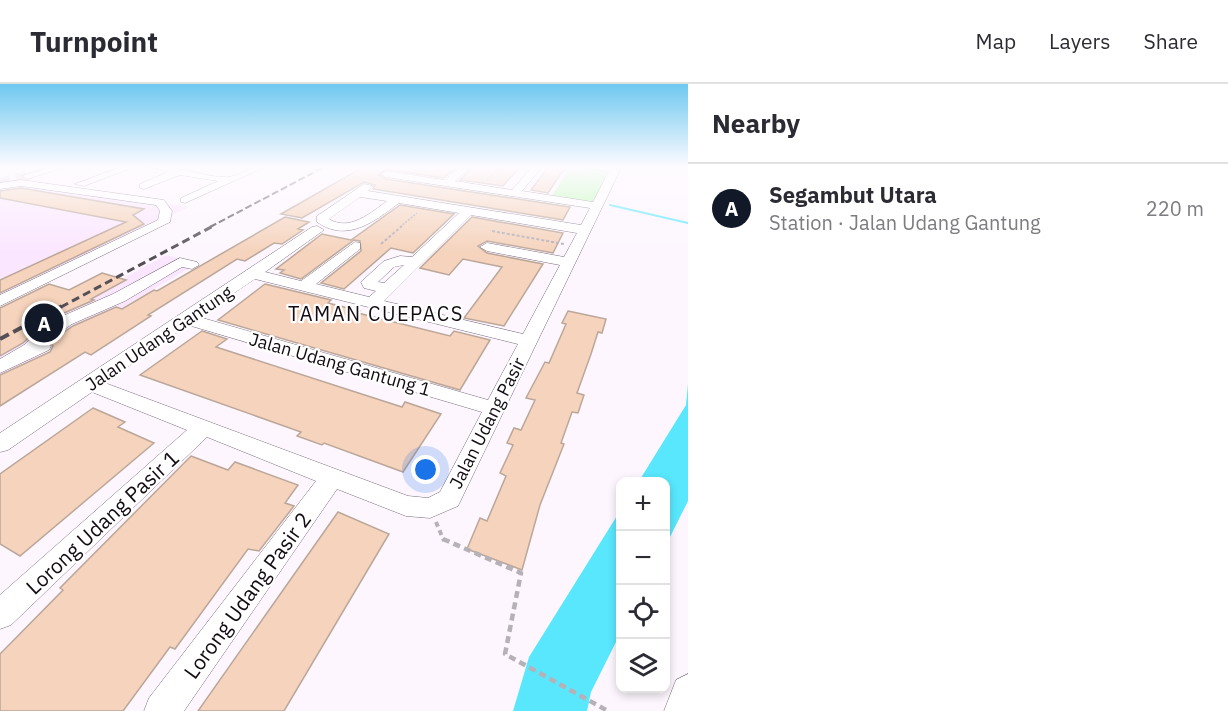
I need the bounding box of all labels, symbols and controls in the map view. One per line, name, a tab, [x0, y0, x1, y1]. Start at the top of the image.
text: Turnpoint	[30, 23, 158, 60]
text: Map	[976, 27, 1016, 55]
text: Layers	[1049, 27, 1111, 55]
text: Share	[1144, 27, 1198, 55]
text: Nearby	[712, 106, 800, 140]
text: Segambut Utara	[769, 180, 937, 209]
text: A	[725, 195, 738, 222]
text: 220 m	[1146, 195, 1204, 222]
text: Station · Jalan Udang Gantung	[769, 209, 1041, 236]
street label: Jalan Udang Gantung	[81, 280, 237, 396]
pin: A	[24, 300, 63, 346]
district label: TAMAN CUEPACS	[288, 300, 464, 327]
street label: Jalan Udang Gantung 1	[247, 327, 433, 401]
street label: Jalan Udang Pasir	[444, 353, 530, 492]
street label: Lorong Udang Pasir 1	[20, 444, 184, 600]
your location	[411, 455, 440, 484]
map controls	[616, 477, 670, 693]
button: +	[616, 477, 670, 531]
street label: Lorong Udang Pasir 2	[177, 506, 317, 684]
button: −	[616, 531, 670, 585]
button: locate	[616, 585, 670, 639]
button: layers	[616, 639, 670, 693]

